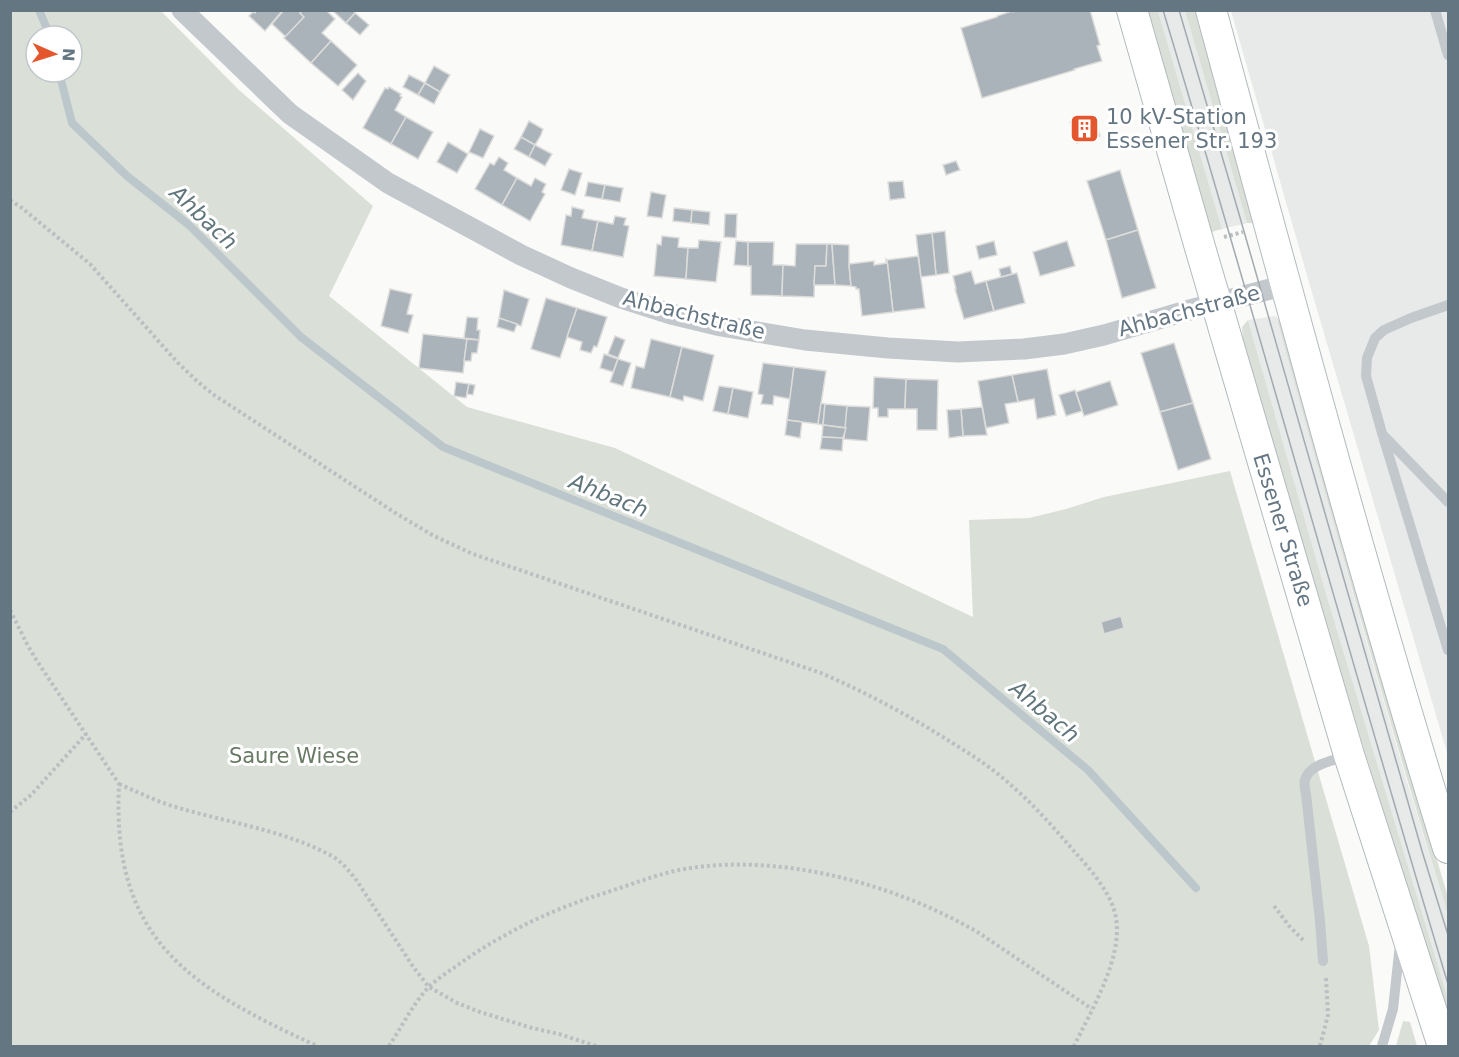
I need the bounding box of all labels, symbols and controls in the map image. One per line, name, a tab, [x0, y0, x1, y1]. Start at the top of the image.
north arrow	[24, 24, 84, 84]
text: N	[59, 48, 78, 62]
place label: 10 kV-Station Essener Str. 193	[1106, 105, 1277, 153]
building icon: 10 kV-Station Essener Str. 193	[1069, 113, 1101, 145]
water label: Ahbach	[164, 179, 242, 255]
street label: Ahbachstraße	[1116, 281, 1262, 341]
street label: Ahbachstraße	[620, 286, 768, 344]
street label: Essener Straße	[1248, 451, 1318, 609]
water label: Ahbach	[564, 468, 652, 523]
water label: Ahbach	[1004, 674, 1084, 747]
park label: Saure Wiese	[229, 744, 359, 768]

